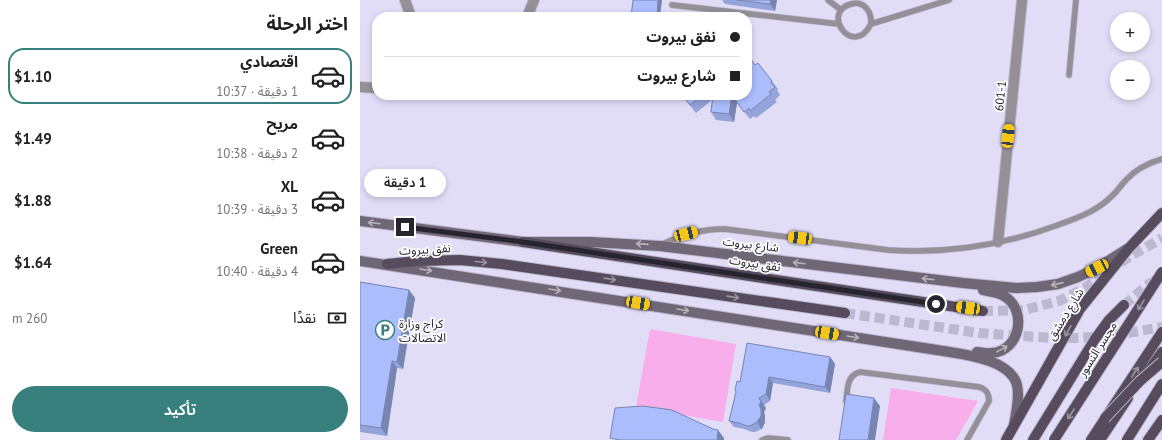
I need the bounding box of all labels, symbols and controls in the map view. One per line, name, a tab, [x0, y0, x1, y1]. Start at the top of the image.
text: اختر الرحلة	[267, 12, 348, 35]
map controls	[1110, 12, 1150, 100]
button: +	[1110, 12, 1150, 52]
text: نفق بيروت	[646, 27, 716, 46]
text: اقتصادي	[240, 52, 298, 71]
icon: car	[310, 58, 346, 94]
button: −	[1110, 60, 1150, 100]
text: شارع بيروت	[637, 66, 716, 85]
text: $1.10	[14, 67, 52, 86]
street label: 601-1	[991, 80, 1009, 112]
text: 1 دقيقة · 10:37	[216, 83, 298, 100]
text: مريح	[266, 114, 298, 133]
icon: car	[310, 120, 346, 156]
car	[1001, 123, 1015, 149]
text: $1.49	[14, 129, 52, 148]
text: 2 دقيقة · 10:38	[216, 145, 298, 162]
callout: 1 دقيقة	[364, 169, 446, 197]
text: 1 دقيقة	[384, 174, 426, 191]
text: XL	[281, 177, 298, 196]
icon: car	[310, 182, 346, 218]
text: $1.88	[14, 191, 52, 210]
text: 3 دقيقة · 10:39	[216, 201, 298, 218]
route end	[396, 218, 414, 236]
one-way arrow	[368, 219, 381, 227]
car	[673, 225, 699, 243]
car	[787, 231, 813, 245]
street label: شارع بيروت	[722, 233, 780, 257]
text: Green	[260, 239, 298, 258]
street label: نفق بيروت	[399, 240, 451, 259]
one-way arrow	[636, 241, 649, 248]
icon: car	[310, 244, 346, 280]
street label: نفق بيروت	[728, 252, 782, 275]
text: $1.64	[14, 253, 52, 272]
car	[1084, 257, 1110, 279]
one-way arrow	[474, 259, 487, 266]
one-way arrow	[793, 259, 806, 267]
text: 4 دقيقة · 10:40	[216, 263, 298, 280]
one-way arrow	[419, 266, 432, 274]
one-way arrow	[603, 275, 616, 283]
one-way arrow	[922, 275, 935, 282]
one-way arrow	[1051, 280, 1064, 288]
street label: شارع دمشق	[1043, 285, 1089, 344]
one-way arrow	[548, 286, 561, 294]
one-way arrow	[726, 293, 739, 301]
car	[625, 295, 651, 311]
route start	[927, 295, 945, 313]
one-way arrow	[1137, 299, 1145, 310]
car	[955, 300, 981, 316]
one-way arrow	[676, 306, 689, 314]
icon: cash	[326, 307, 348, 329]
text: نقدًا	[293, 308, 316, 327]
text: 260 m	[12, 310, 47, 327]
place label: كراج وزارة الاتصالات	[399, 316, 446, 345]
parking icon: كراج وزارة الاتصالات	[374, 319, 396, 341]
street label: مجسر النسور	[1074, 319, 1120, 380]
car	[814, 325, 840, 341]
one-way arrow	[1064, 325, 1072, 337]
one-way arrow	[846, 333, 859, 341]
one-way arrow	[996, 345, 1008, 352]
one-way arrow	[1131, 367, 1139, 378]
button: تأكيد	[12, 386, 348, 432]
one-way arrow	[1067, 408, 1075, 419]

